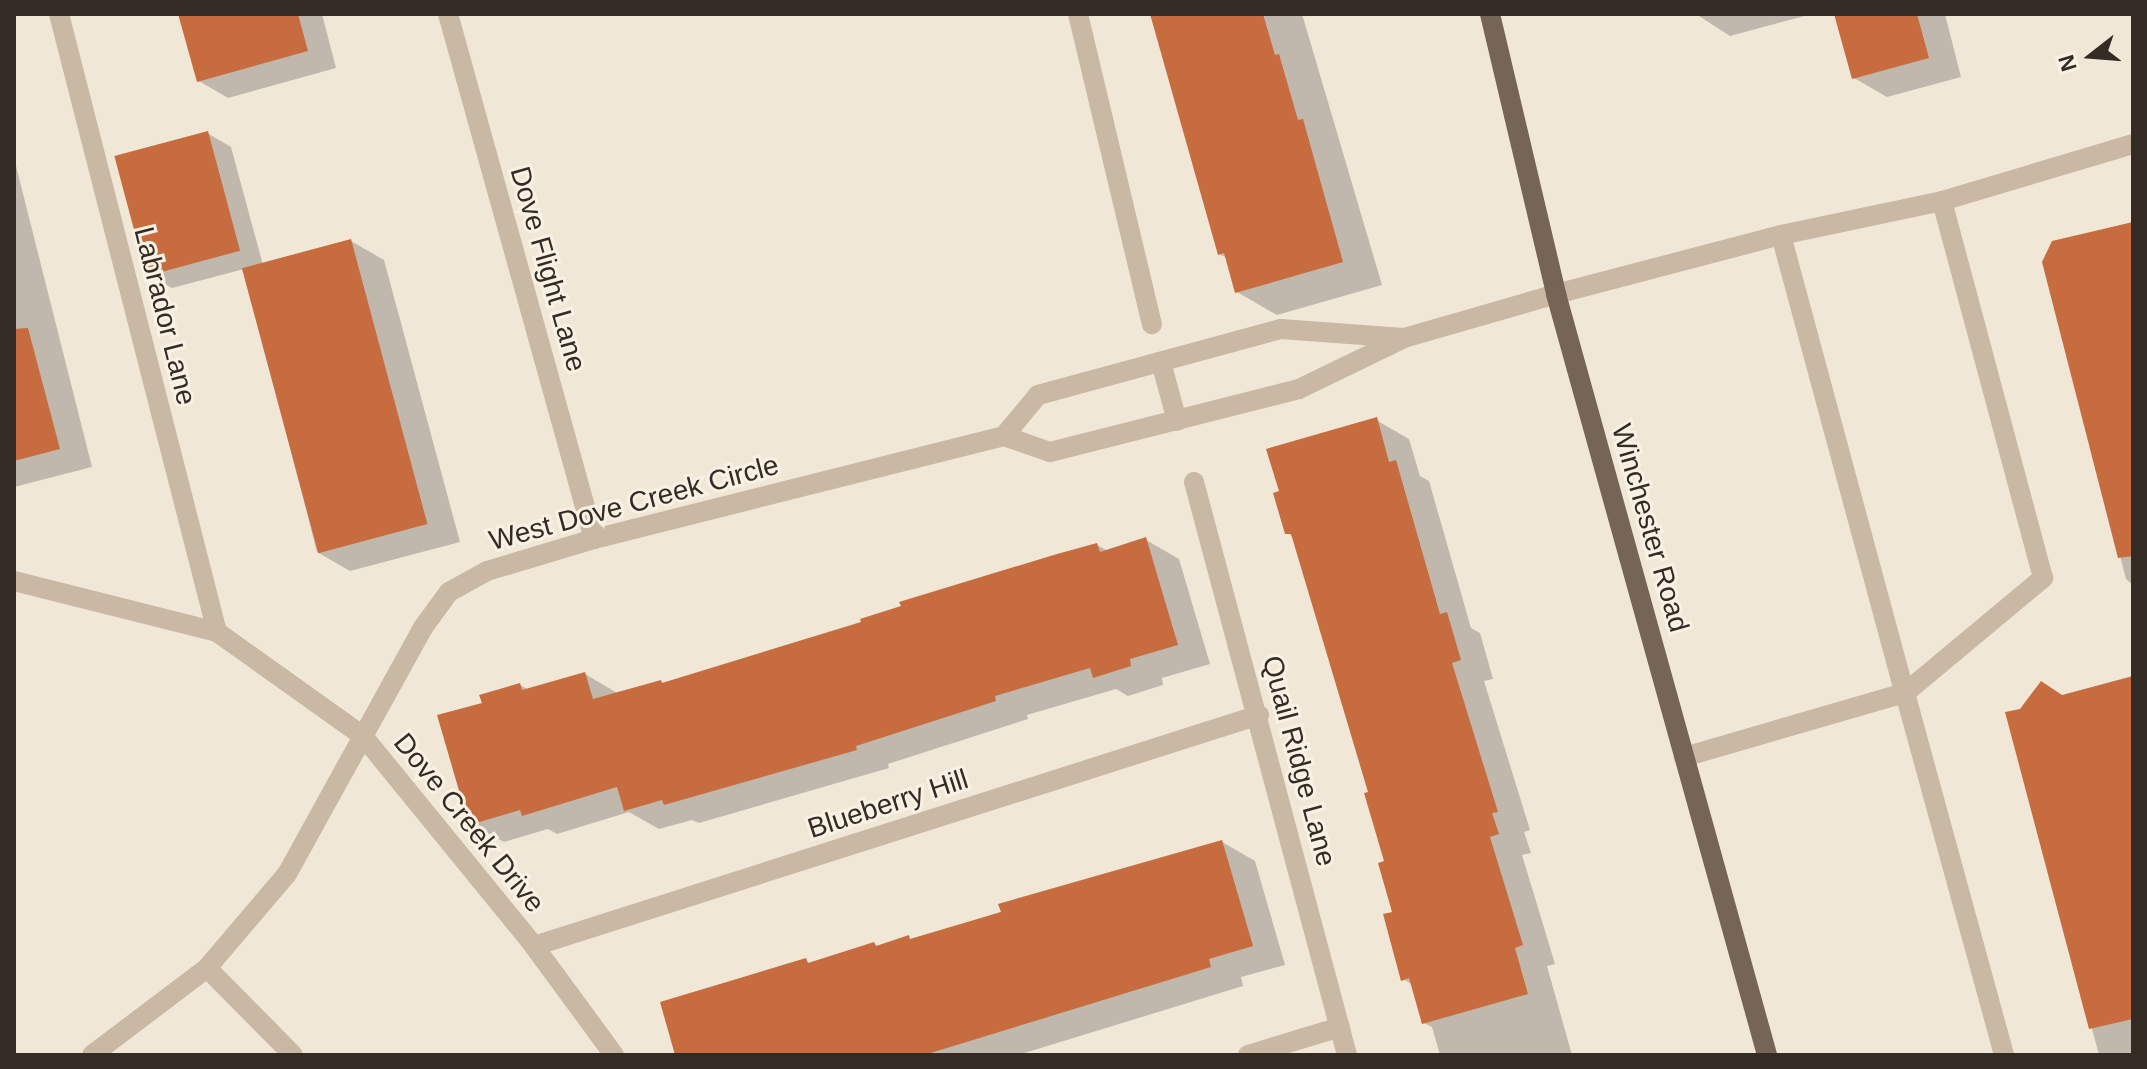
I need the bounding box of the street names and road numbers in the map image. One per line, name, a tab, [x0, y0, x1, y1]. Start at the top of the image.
street label: Dove Flight Lane	[503, 163, 593, 375]
street label: Labrador Lane	[127, 224, 203, 408]
street label: Winchester Road	[1604, 420, 1696, 636]
street label: West Dove Creek Circle	[486, 448, 782, 558]
street label: Quail Ridge Lane	[1255, 652, 1343, 870]
street label: Dove Creek Drive	[386, 727, 552, 919]
street label: Blueberry Hill	[804, 762, 972, 846]

